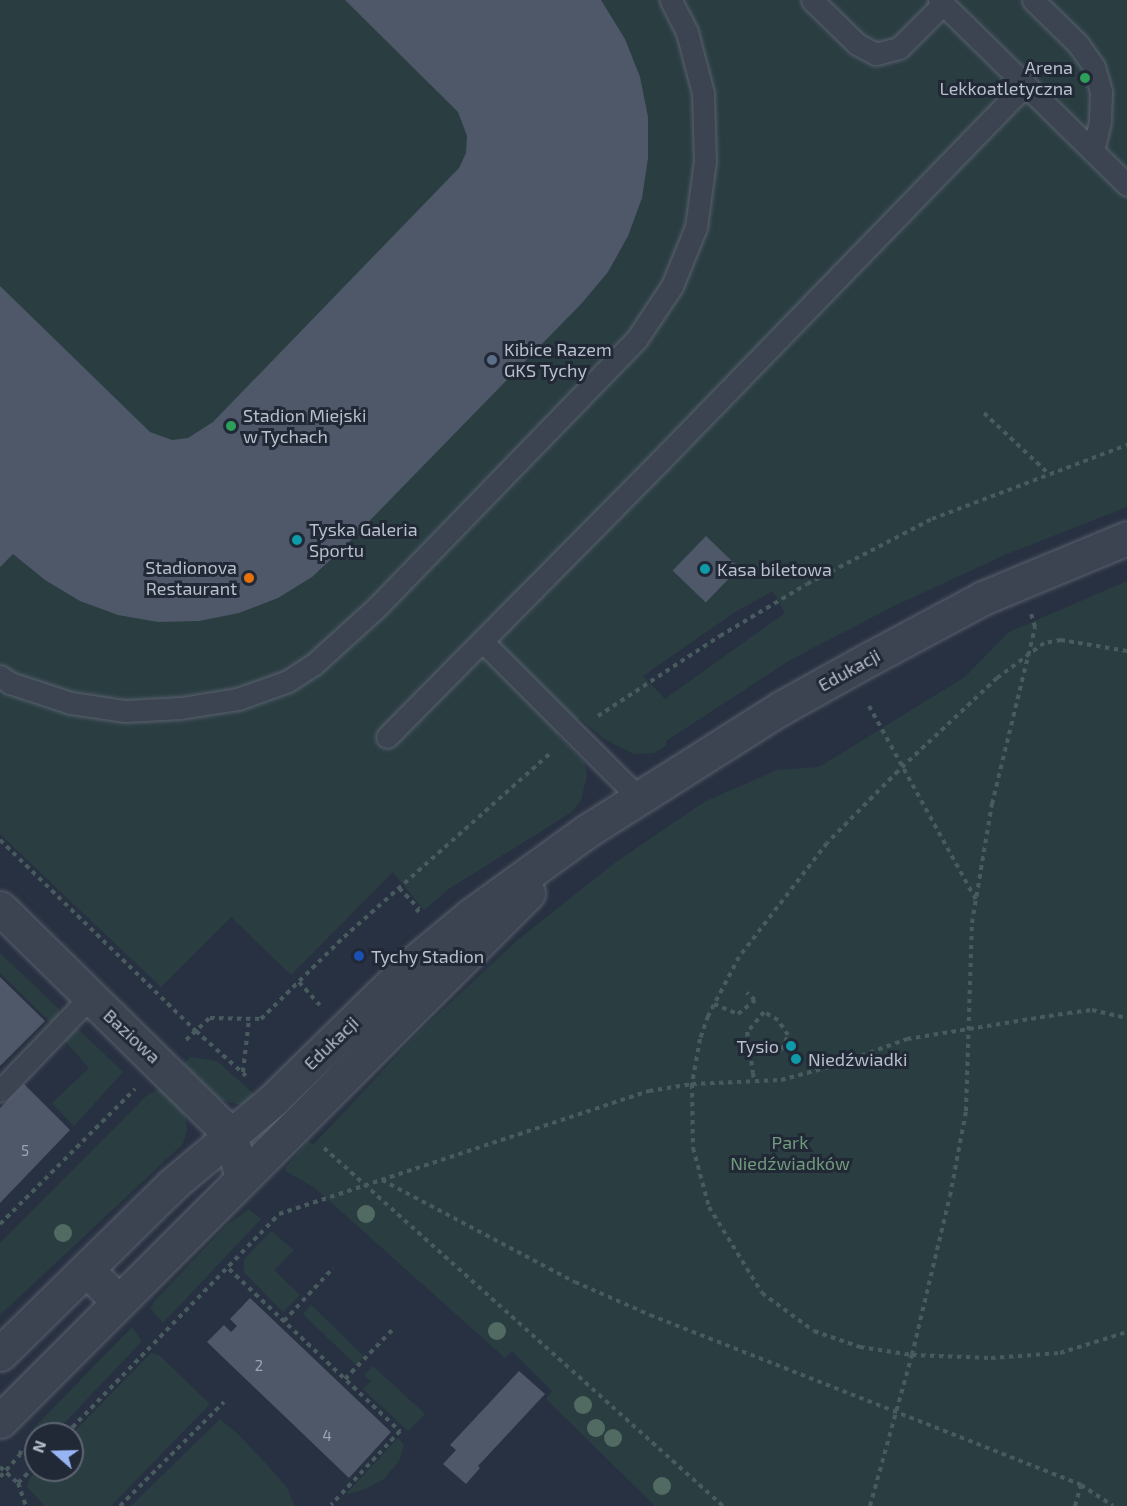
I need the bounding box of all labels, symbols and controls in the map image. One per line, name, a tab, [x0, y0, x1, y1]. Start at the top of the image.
place label: Arena Lekkoatletyczna	[939, 57, 1073, 100]
marker: Arena Lekkoatletyczna	[1078, 71, 1092, 85]
place label: Kibice Razem GKS Tychy	[504, 339, 612, 382]
marker: Kibice Razem GKS Tychy	[485, 353, 499, 367]
place label: Stadion Miejski w Tychach	[243, 405, 366, 448]
marker: Stadion Miejski w Tychach	[224, 419, 238, 433]
place label: Tyska Galeria Sportu	[309, 519, 418, 562]
marker: Tyska Galeria Sportu	[290, 533, 304, 547]
place label: Stadionova Restaurant	[145, 557, 237, 600]
place label: Kasa biletowa	[717, 558, 832, 580]
marker: Kasa biletowa	[698, 562, 712, 576]
marker: Stadionova Restaurant	[242, 571, 256, 585]
street label: Edukacji	[814, 644, 884, 696]
place label: Tychy Stadion	[371, 945, 485, 967]
marker: Tychy Stadion	[352, 949, 366, 963]
street label: Baziowa	[99, 1004, 165, 1068]
street label: Edukacji	[299, 1012, 363, 1074]
place label: Tysio	[736, 1035, 779, 1057]
marker: Tysio	[784, 1039, 798, 1053]
place label: Niedźwiadki	[808, 1048, 907, 1070]
marker: Niedźwiadki	[789, 1052, 803, 1066]
park label: Park Niedźwiadków	[730, 1132, 850, 1174]
house number: 5	[21, 1142, 29, 1160]
house number: 2	[255, 1357, 263, 1375]
north arrow	[24, 1422, 84, 1482]
house number: 4	[322, 1427, 332, 1445]
text: N	[28, 1438, 49, 1455]

